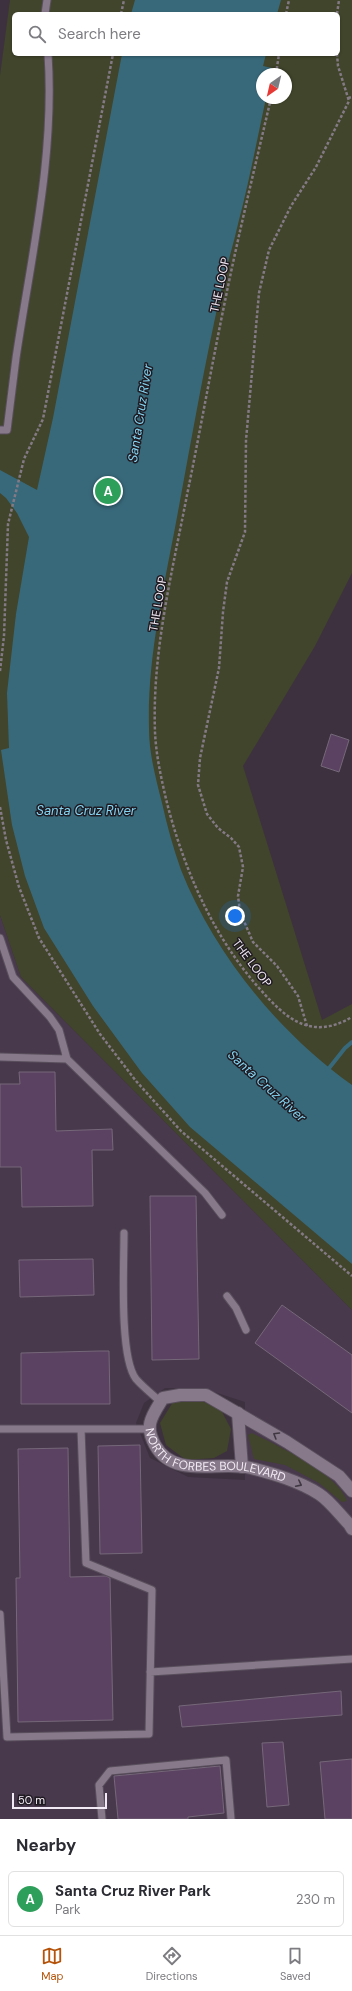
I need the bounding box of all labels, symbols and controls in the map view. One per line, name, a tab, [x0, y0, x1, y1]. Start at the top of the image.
search box	[12, 12, 340, 56]
icon: search	[26, 23, 48, 45]
text: Search here	[58, 24, 141, 44]
north arrow	[256, 68, 292, 104]
street label: THE LOOP	[206, 256, 234, 314]
water label: Santa Cruz River	[124, 361, 156, 463]
pin: A	[95, 476, 121, 506]
street label: THE LOOP	[145, 575, 171, 633]
water label: Santa Cruz River	[36, 802, 137, 819]
your location	[225, 906, 245, 926]
street label: THE LOOP	[229, 936, 275, 990]
water label: Santa Cruz River	[224, 1046, 310, 1126]
street label: NORTH FORBES BOULEVARD	[142, 1427, 288, 1486]
one-way arrow	[273, 1433, 280, 1440]
one-way arrow	[295, 1479, 302, 1487]
scale bar	[12, 1791, 107, 1810]
text: 50 m	[18, 1793, 45, 1807]
text: Nearby	[16, 1834, 76, 1856]
text: Santa Cruz River Park	[55, 1881, 211, 1901]
text: A	[25, 1891, 35, 1908]
text: 230 m	[296, 1891, 335, 1908]
text: Park	[55, 1901, 81, 1918]
tab: Map	[41, 1945, 63, 1983]
tab: Directions	[146, 1945, 198, 1983]
tab: Saved	[280, 1945, 311, 1983]

